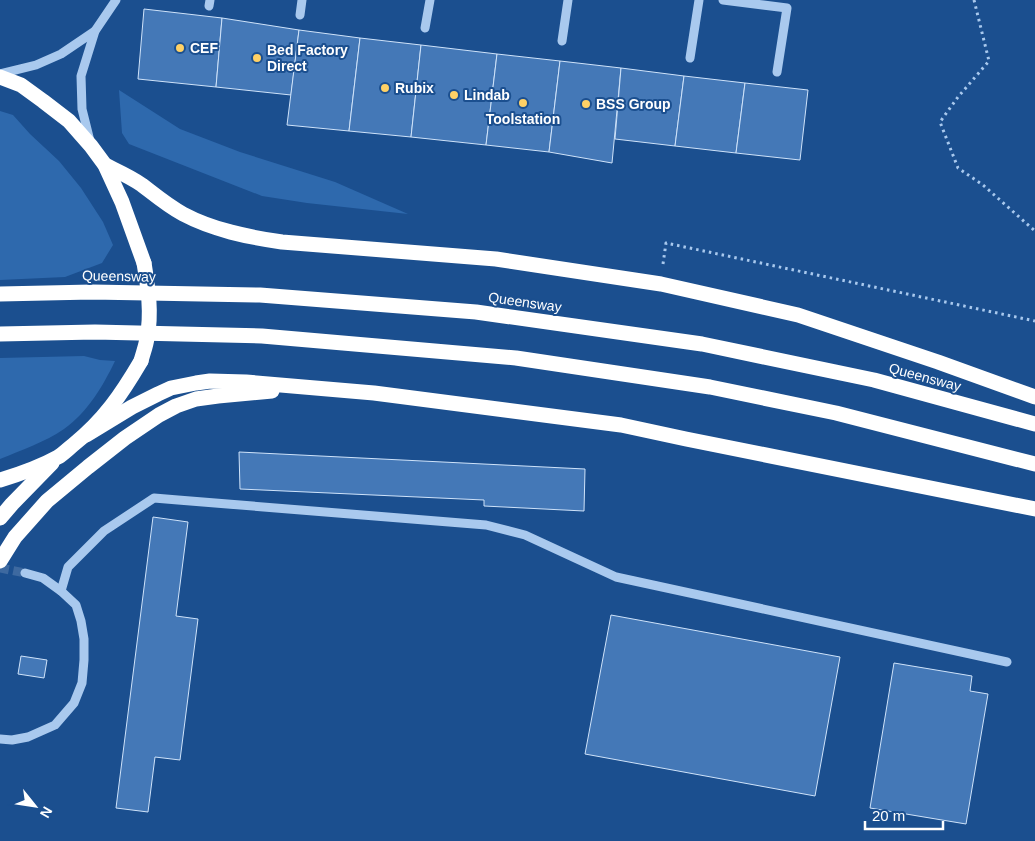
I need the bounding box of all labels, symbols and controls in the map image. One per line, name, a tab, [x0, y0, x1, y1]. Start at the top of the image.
place label: CEF	[190, 40, 218, 56]
marker: CEF	[174, 42, 186, 54]
place label: Bed Factory Direct	[267, 42, 348, 74]
marker: Bed Factory Direct	[251, 52, 263, 64]
place label: Rubix	[395, 80, 434, 96]
marker: Rubix	[379, 82, 391, 94]
place label: Lindab	[464, 87, 510, 103]
marker: Lindab	[448, 89, 460, 101]
place label: BSS Group	[596, 96, 671, 112]
marker: Toolstation	[517, 97, 529, 109]
marker: BSS Group	[580, 98, 592, 110]
place label: Toolstation	[486, 111, 560, 127]
street label: Queensway	[82, 267, 156, 285]
street label: Queensway	[487, 289, 563, 315]
street label: Queensway	[887, 360, 963, 394]
north arrow	[10, 781, 60, 831]
scale bar	[865, 798, 942, 830]
text: N	[37, 804, 56, 821]
text: 20 m	[872, 807, 905, 824]

